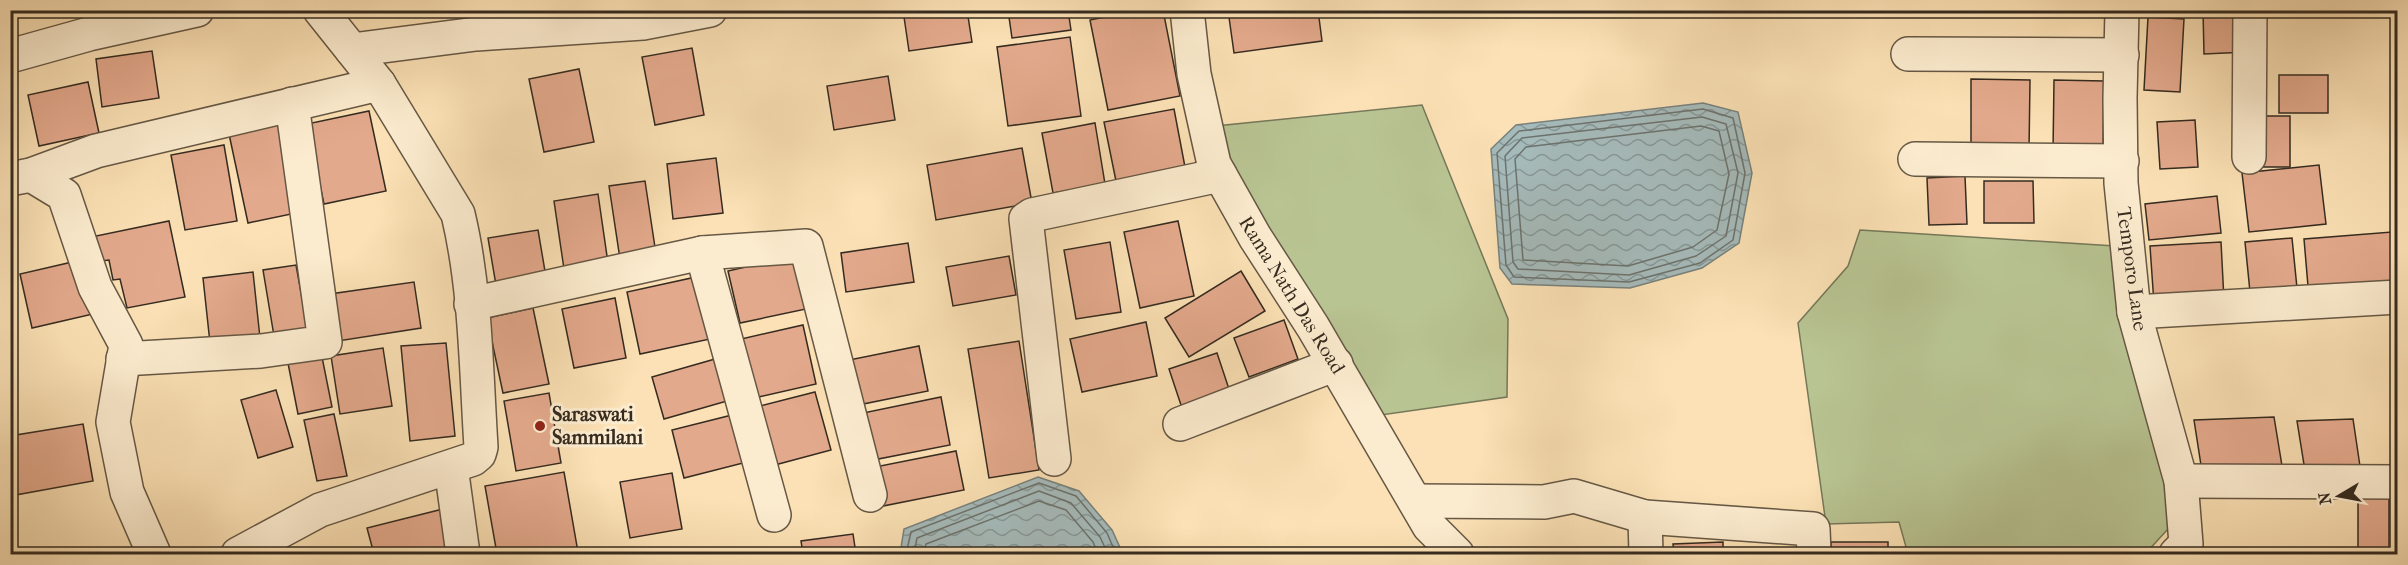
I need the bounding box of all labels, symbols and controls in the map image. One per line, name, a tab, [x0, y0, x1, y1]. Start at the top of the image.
street label: Temporo Lane	[2112, 206, 2152, 332]
street label: Rama Nath Das Road	[1234, 212, 1350, 379]
place label: Saraswati Sammilani	[552, 403, 644, 449]
marker: Saraswati Sammilani	[533, 419, 547, 433]
north arrow	[2309, 466, 2369, 526]
text: N	[2314, 490, 2335, 506]

